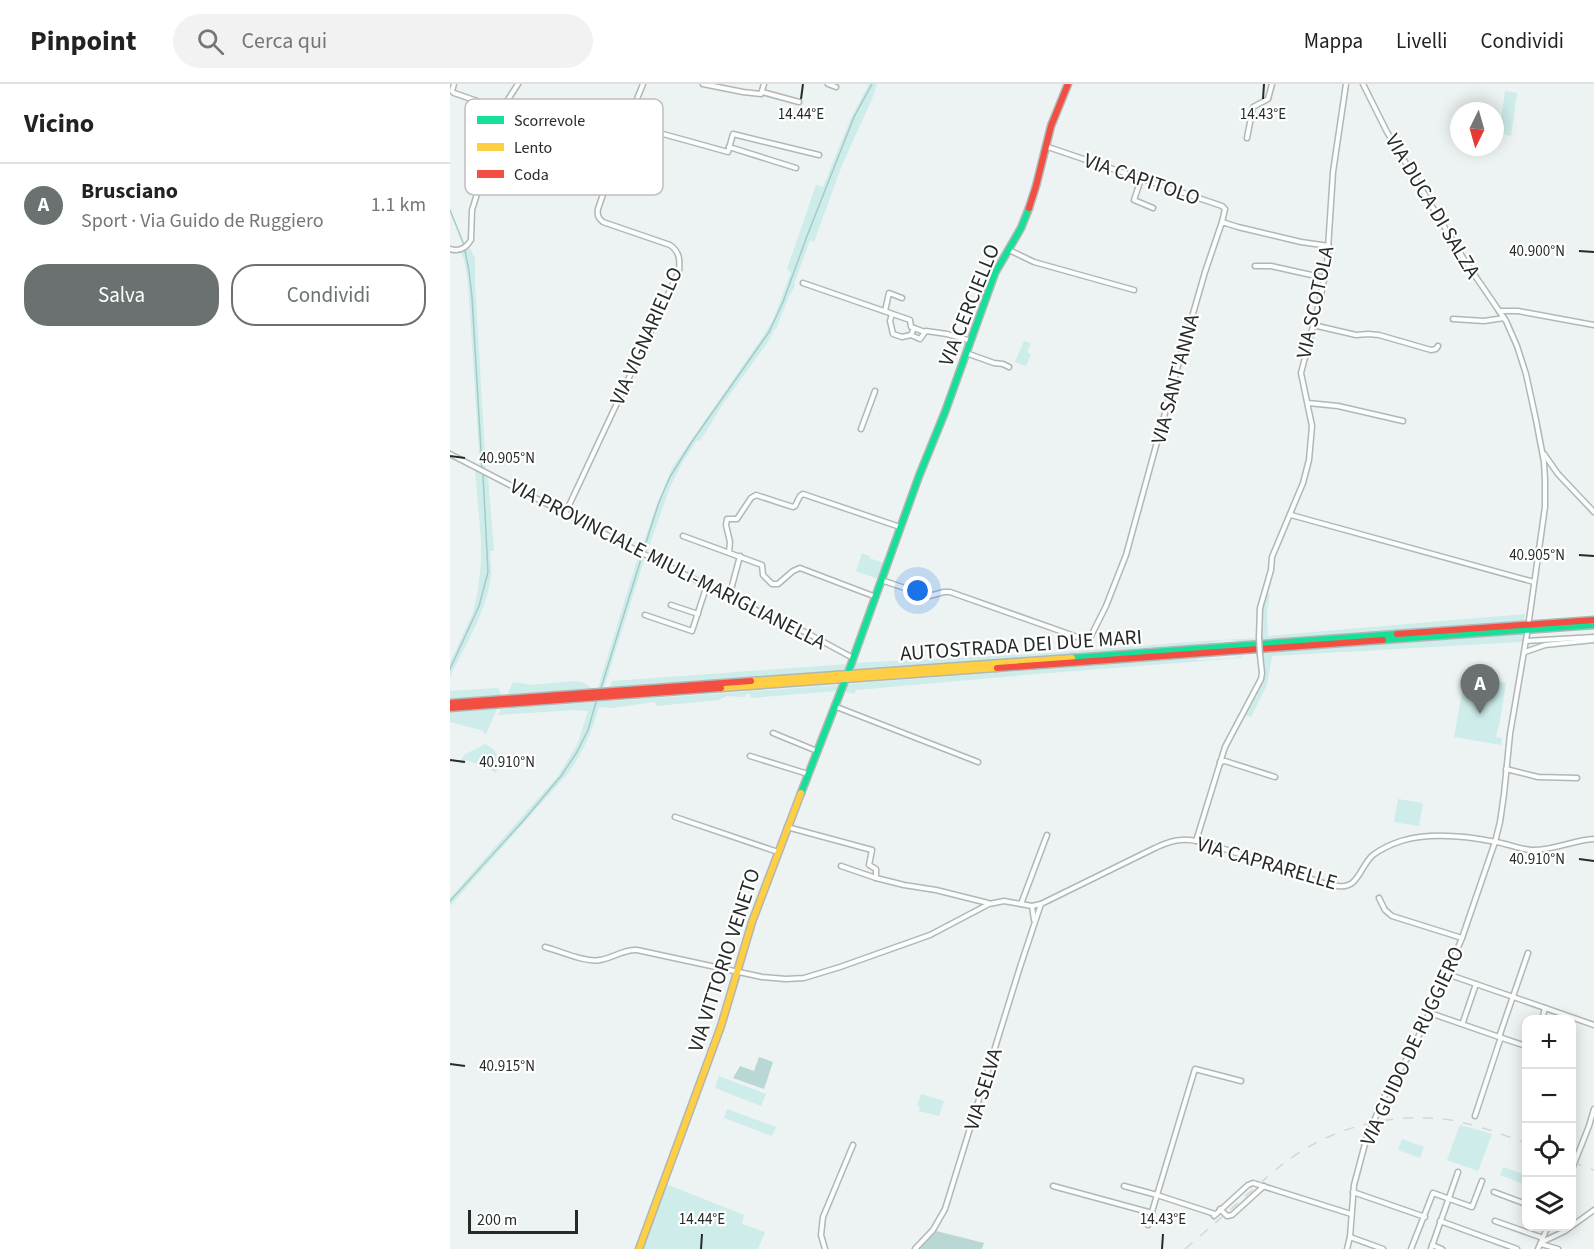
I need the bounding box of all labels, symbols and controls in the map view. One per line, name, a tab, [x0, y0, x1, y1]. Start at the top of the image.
search box	[173, 14, 593, 68]
text: Pinpoint	[30, 21, 137, 61]
icon: search	[194, 25, 227, 58]
text: Cerca qui	[242, 25, 327, 57]
text: Mappa	[1304, 26, 1363, 56]
text: Livelli	[1396, 26, 1448, 56]
text: Condividi	[1481, 26, 1564, 56]
legend	[465, 99, 663, 195]
north arrow	[1450, 102, 1504, 156]
text: 14.44°E	[778, 104, 824, 125]
text: 14.43°E	[1240, 104, 1286, 125]
text: Vicino	[24, 105, 94, 142]
text: Scorrevole	[514, 110, 585, 132]
street label: VIA DUCA DI SALZA	[1378, 128, 1488, 285]
text: Lento	[514, 137, 552, 159]
street label: VIA CAPITOLO	[1080, 145, 1204, 213]
text: Coda	[514, 164, 549, 186]
text: Brusciano	[81, 175, 178, 207]
text: A	[38, 191, 49, 219]
text: 1.1 km	[371, 191, 426, 219]
text: Sport · Via Guido de Ruggiero	[81, 207, 324, 235]
street label: VIA CERCIELLO	[931, 239, 1007, 371]
text: 40.900°N	[1509, 241, 1565, 262]
street label: VIA SCOTOLA	[1288, 242, 1342, 361]
street label: VIA VIGNARIELLO	[602, 262, 690, 410]
button: Salva	[24, 264, 219, 326]
button: Condividi	[231, 264, 426, 326]
street label: VIA SANT'ANNA	[1143, 310, 1207, 447]
text: 40.905°N	[479, 448, 535, 469]
street label: VIA PROVINCIALE MIULI-MARIGLIANELLA	[505, 471, 832, 657]
text: 40.905°N	[1509, 545, 1565, 566]
your location	[903, 576, 932, 605]
street label: AUTOSTRADA DEI DUE MARI	[899, 622, 1143, 668]
pin: A	[1460, 664, 1500, 714]
text: 40.910°N	[479, 752, 535, 773]
street label: VIA CAPRARELLE	[1193, 829, 1341, 897]
text: 40.910°N	[1509, 849, 1565, 870]
street label: VIA VITTORIO VENETO	[680, 864, 768, 1056]
street label: VIA GUIDO DE RUGGIERO	[1353, 941, 1471, 1151]
map controls	[1522, 1015, 1576, 1231]
button: +	[1522, 1015, 1576, 1069]
street label: VIA SELVA	[956, 1044, 1010, 1134]
text: 40.915°N	[479, 1056, 535, 1077]
button: −	[1522, 1069, 1576, 1123]
button: locate	[1522, 1123, 1576, 1177]
button: layers	[1522, 1177, 1576, 1231]
scale bar	[468, 1207, 578, 1234]
text: 200 m	[477, 1209, 517, 1231]
text: 14.44°E	[679, 1209, 725, 1230]
text: 14.43°E	[1140, 1209, 1186, 1230]

